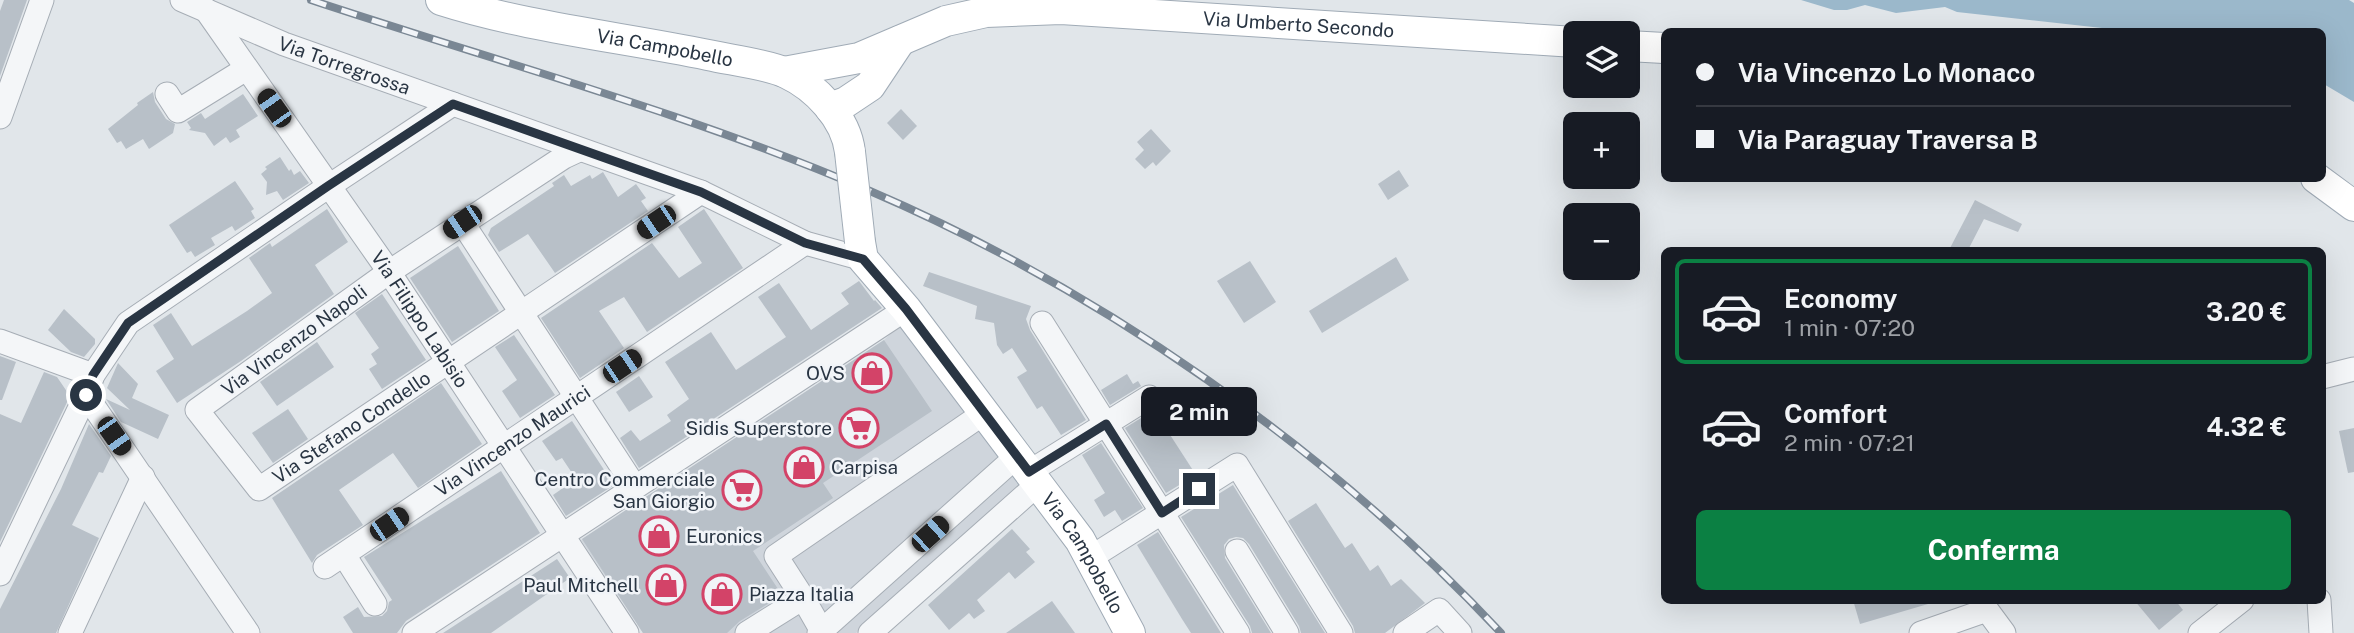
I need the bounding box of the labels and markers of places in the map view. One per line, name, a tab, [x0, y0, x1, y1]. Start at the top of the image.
shop icon: OVS	[851, 352, 893, 394]
place label: OVS	[806, 362, 845, 384]
supermarket icon: Sidis Superstore	[838, 407, 880, 449]
place label: Sidis Superstore	[686, 417, 832, 439]
shop icon: Carpisa	[783, 446, 825, 488]
place label: Carpisa	[831, 456, 898, 478]
place label: Centro Commerciale San Giorgio	[535, 468, 715, 512]
supermarket icon: Centro Commerciale San Giorgio	[721, 469, 763, 511]
shop icon: Euronics	[638, 515, 680, 557]
place label: Euronics	[686, 525, 762, 547]
shop icon: Paul Mitchell	[645, 564, 687, 606]
shop icon: Piazza Italia	[701, 573, 743, 615]
place label: Paul Mitchell	[523, 574, 639, 596]
place label: Piazza Italia	[749, 583, 854, 605]

